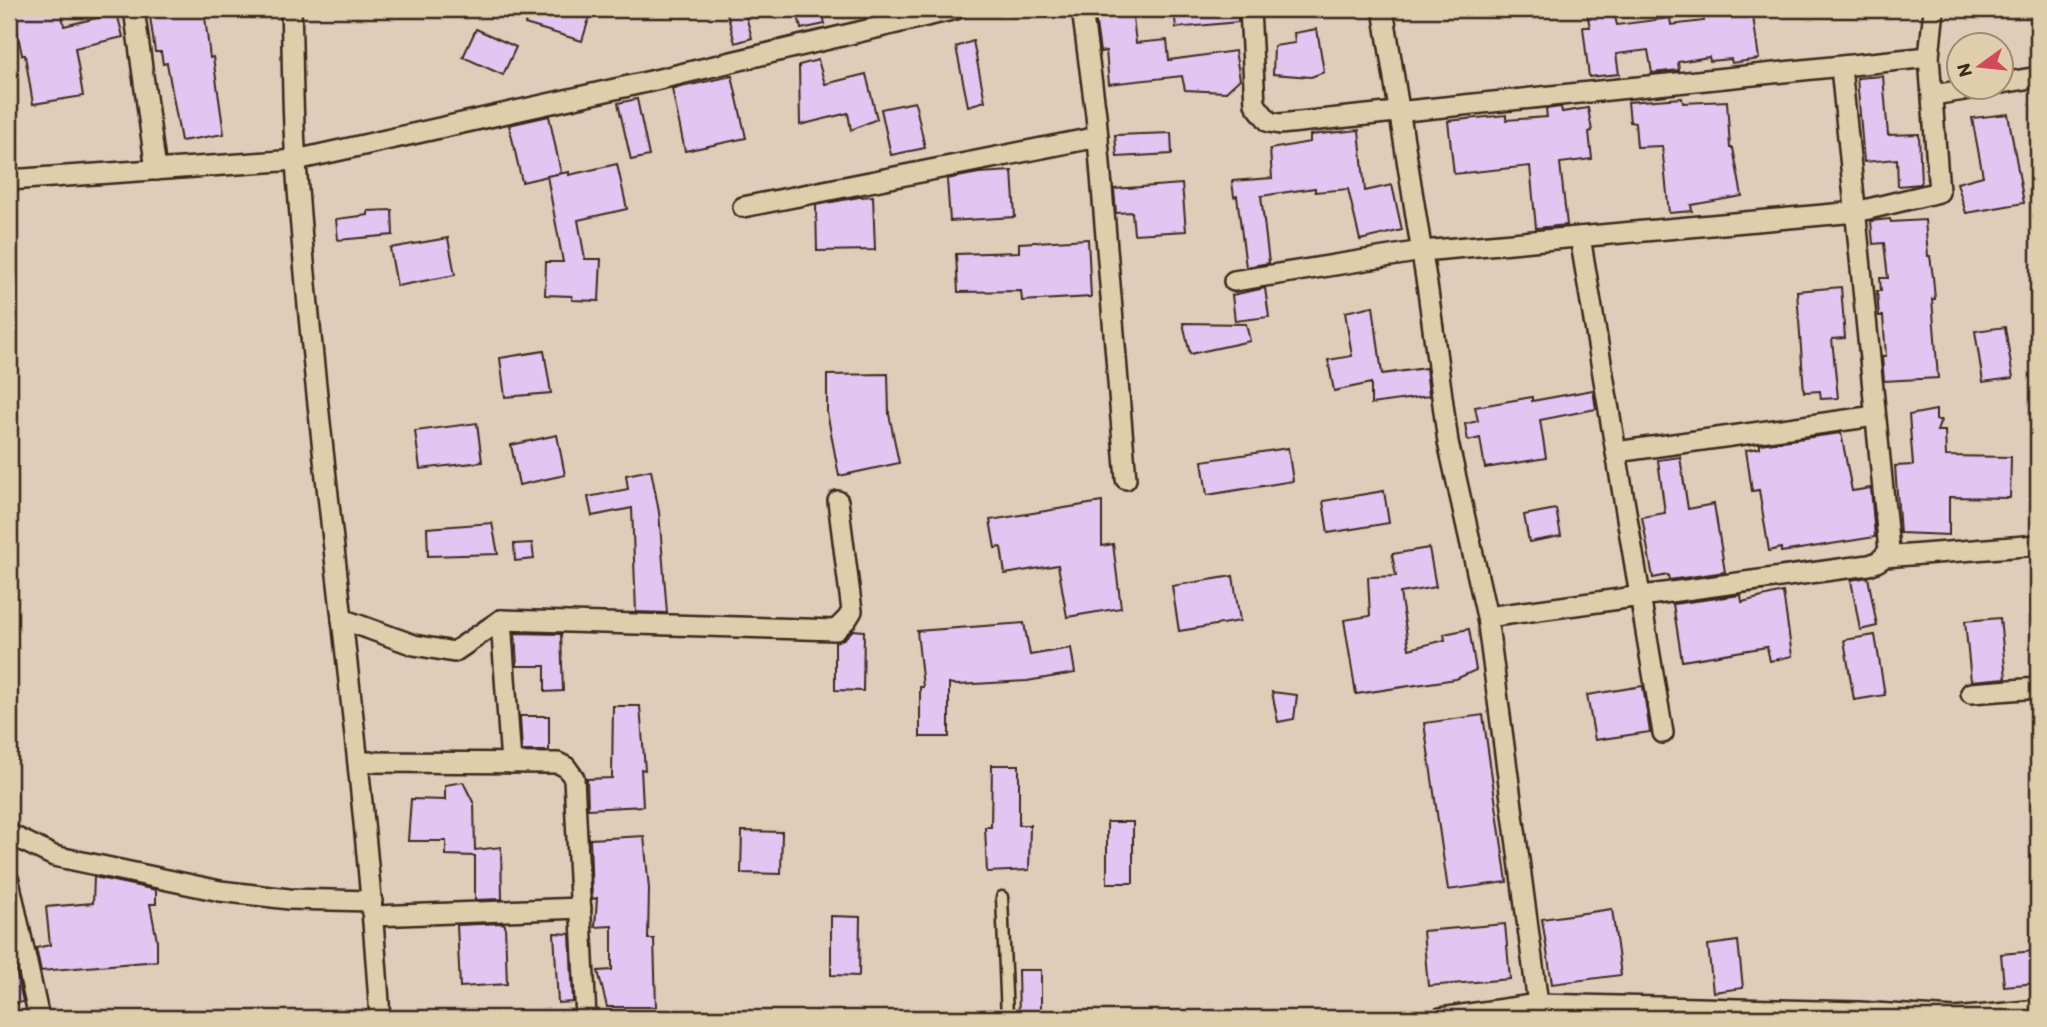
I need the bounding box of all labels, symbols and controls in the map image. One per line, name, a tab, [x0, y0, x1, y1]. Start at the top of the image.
north arrow	[1946, 32, 2016, 102]
text: N	[1951, 61, 1977, 79]

